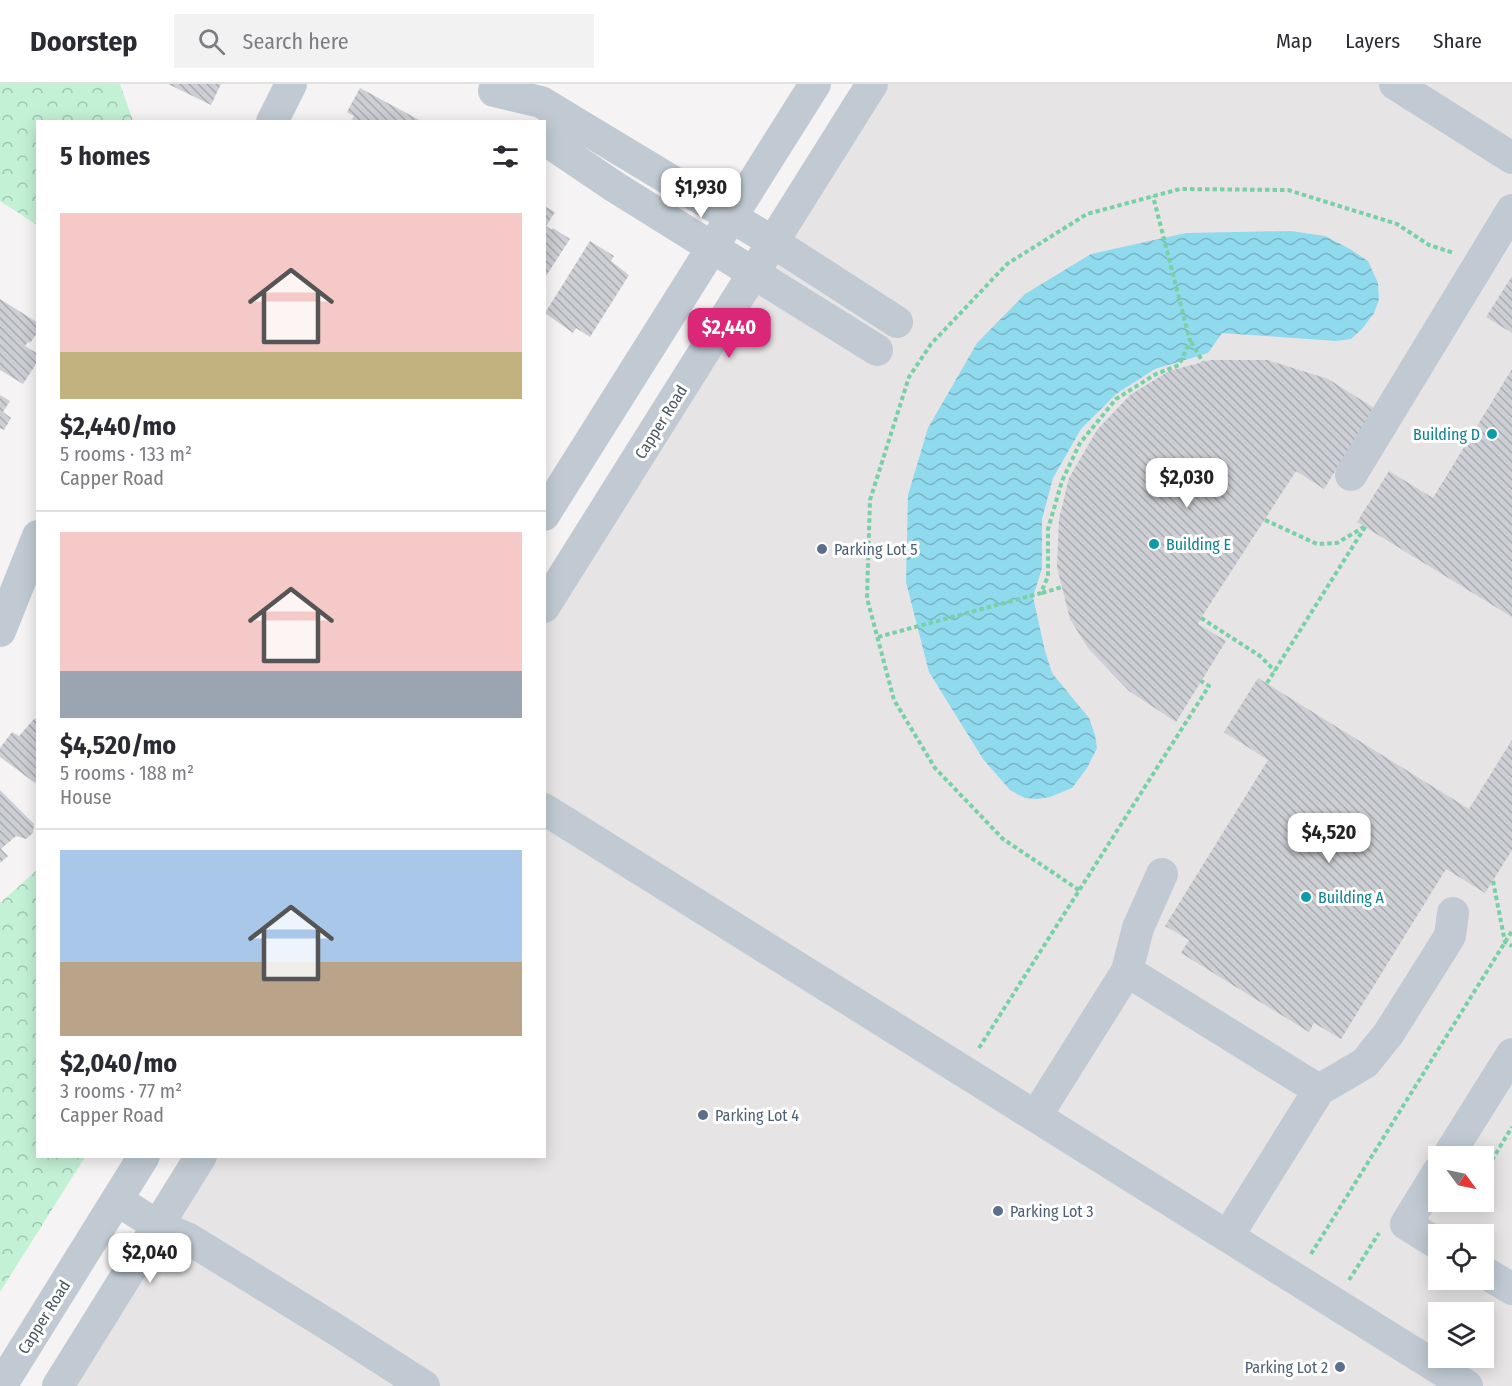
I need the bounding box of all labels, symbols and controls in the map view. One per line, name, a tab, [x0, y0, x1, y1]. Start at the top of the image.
search box	[174, 14, 594, 68]
text: Doorstep	[30, 25, 138, 58]
icon: search	[195, 25, 228, 58]
text: Search here	[243, 28, 349, 55]
text: Map	[1276, 28, 1312, 54]
text: Layers	[1345, 28, 1400, 54]
text: Share	[1433, 28, 1482, 54]
icon: filters	[489, 140, 522, 173]
text: 5 homes	[60, 141, 150, 172]
pin: $1,930	[652, 168, 750, 219]
text: $1,930	[675, 175, 727, 199]
icon: home	[237, 252, 345, 360]
pin: $2,440	[680, 308, 778, 359]
text: $2,440	[702, 315, 756, 339]
street label: Capper Road	[631, 382, 691, 462]
text: $2,440/mo	[60, 411, 176, 442]
place label: Building D	[1413, 425, 1480, 444]
marker: Building D	[1485, 427, 1499, 441]
text: 5 rooms · 133 m²	[60, 442, 192, 466]
pin: $2,030	[1138, 458, 1236, 509]
text: $2,030	[1160, 465, 1214, 489]
text: Capper Road	[60, 466, 164, 490]
place label: Building E	[1166, 535, 1231, 554]
marker: Building E	[1147, 537, 1161, 551]
place label: Parking Lot 5	[834, 540, 918, 559]
marker: Parking Lot 5	[815, 542, 829, 556]
icon: home	[237, 571, 345, 679]
text: $4,520/mo	[60, 730, 176, 761]
text: 5 rooms · 188 m²	[60, 761, 194, 785]
text: House	[60, 785, 112, 809]
pin: $4,520	[1280, 813, 1378, 864]
text: $4,520	[1302, 820, 1356, 844]
place label: Building A	[1318, 888, 1385, 907]
icon: home	[237, 889, 345, 997]
marker: Building A	[1299, 890, 1313, 904]
text: $2,040/mo	[60, 1048, 177, 1079]
text: 3 rooms · 77 m²	[60, 1079, 182, 1103]
text: Capper Road	[60, 1103, 164, 1127]
place label: Parking Lot 4	[715, 1106, 799, 1125]
marker: Parking Lot 4	[696, 1108, 710, 1122]
north arrow	[1428, 1146, 1494, 1212]
map controls	[1428, 1146, 1494, 1368]
place label: Parking Lot 3	[1010, 1202, 1094, 1221]
marker: Parking Lot 3	[991, 1204, 1005, 1218]
button: locate	[1428, 1224, 1494, 1290]
pin: $2,040	[101, 1233, 199, 1284]
text: $2,040	[122, 1240, 178, 1264]
street label: Capper Road	[14, 1277, 74, 1357]
button: layers	[1428, 1302, 1494, 1368]
place label: Parking Lot 2	[1245, 1358, 1328, 1377]
marker: Parking Lot 2	[1333, 1360, 1347, 1374]

